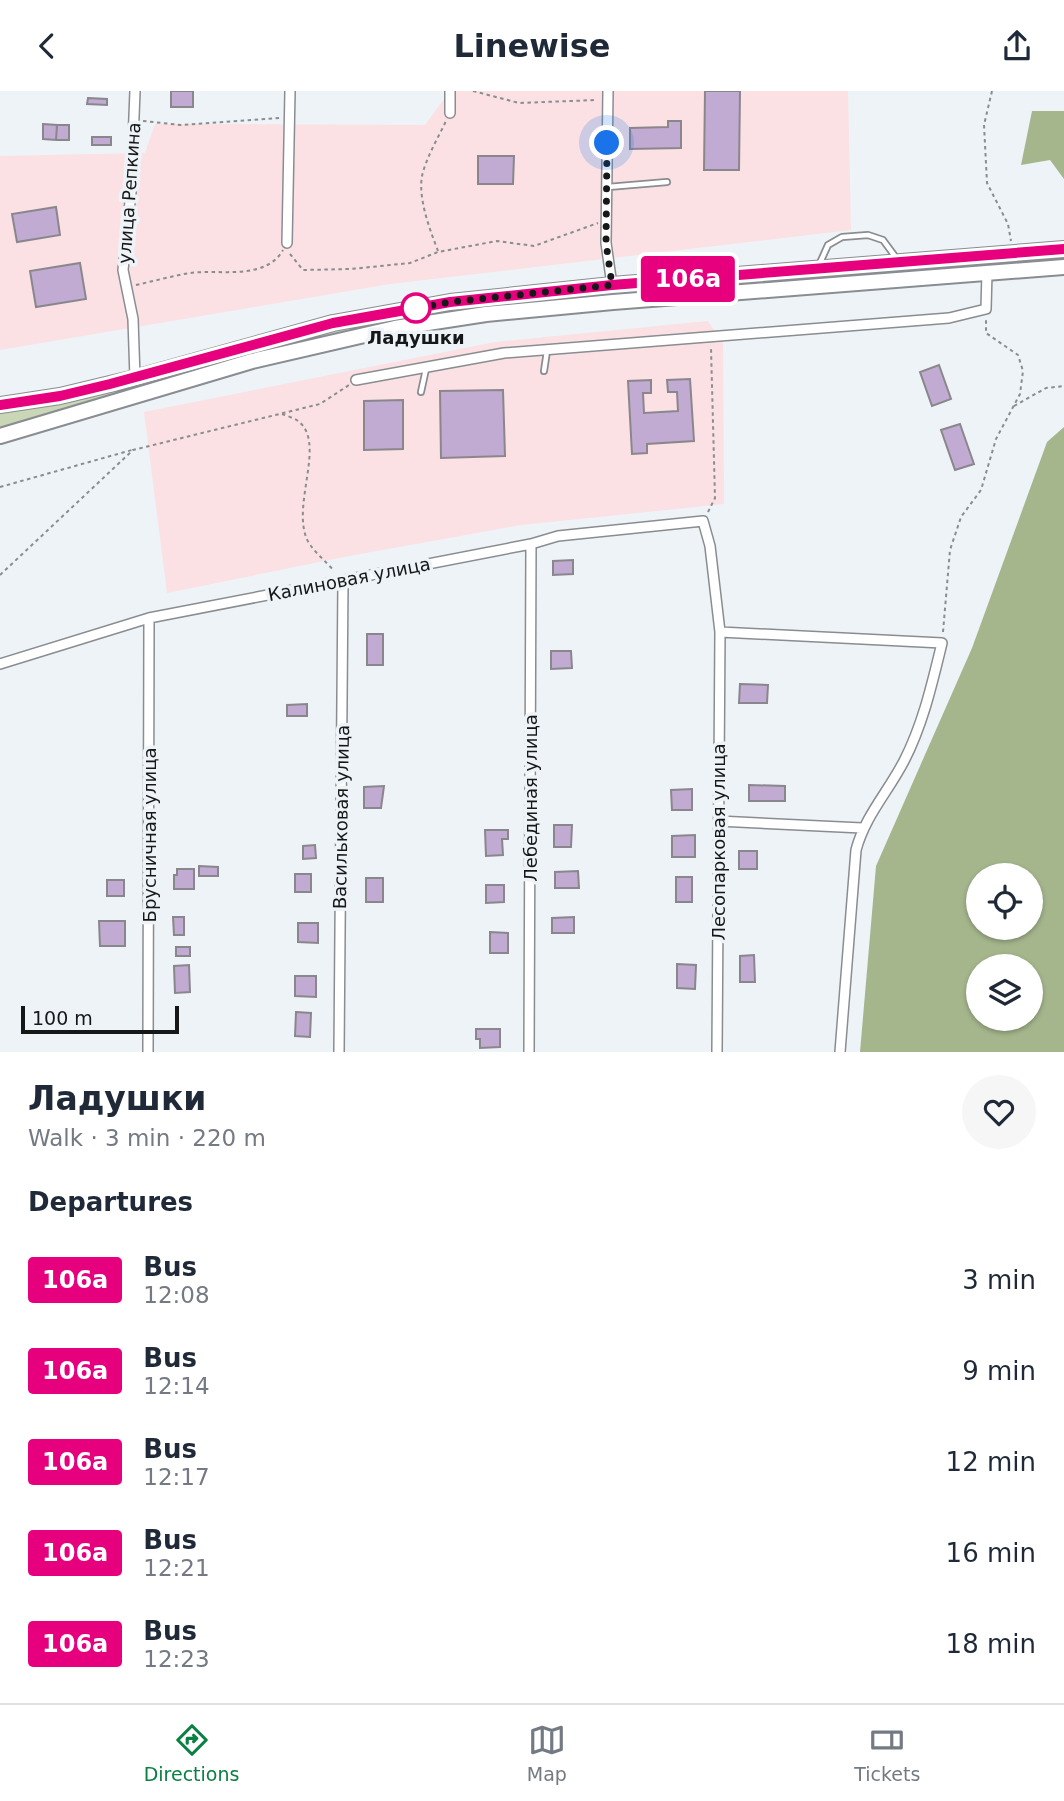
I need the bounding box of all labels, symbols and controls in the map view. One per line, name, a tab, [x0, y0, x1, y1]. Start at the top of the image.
icon: back	[28, 27, 66, 65]
text: Linewise	[453, 27, 611, 65]
icon: share	[998, 27, 1036, 65]
street label: улица Репкина	[114, 121, 144, 265]
your location	[589, 125, 624, 160]
line badge: 106а	[639, 256, 737, 302]
text: 106а	[655, 265, 721, 293]
marker: Ладушки	[401, 293, 431, 323]
place label: Ладушки	[367, 327, 465, 348]
street label: Калиновая улица	[266, 553, 432, 605]
street label: Лебединая улица	[520, 714, 541, 882]
street label: Васильковая улица	[329, 725, 353, 909]
street label: Лесопарковая улица	[708, 744, 729, 940]
street label: Брусничная улица	[139, 748, 160, 922]
map controls	[966, 863, 1043, 1031]
button: locate	[966, 863, 1043, 940]
button: layers	[966, 954, 1043, 1031]
scale bar	[21, 1003, 178, 1035]
text: 100 m	[32, 1007, 93, 1029]
button: heart	[962, 1075, 1036, 1149]
text: Ладушки	[28, 1079, 206, 1118]
text: Walk · 3 min · 220 m	[28, 1125, 266, 1151]
text: Departures	[28, 1187, 193, 1217]
text: Bus	[143, 1252, 197, 1282]
text: 3 min	[962, 1265, 1036, 1295]
text: 106а	[42, 1266, 108, 1294]
text: 12:08	[143, 1282, 210, 1308]
text: Bus	[143, 1343, 197, 1373]
text: 9 min	[962, 1356, 1036, 1386]
text: 106а	[42, 1357, 108, 1385]
text: 12:14	[143, 1373, 210, 1399]
text: Bus	[143, 1434, 197, 1464]
text: 12 min	[946, 1447, 1036, 1477]
text: 106а	[42, 1448, 108, 1476]
text: 12:17	[143, 1464, 210, 1490]
text: Bus	[143, 1525, 197, 1555]
text: 16 min	[946, 1538, 1036, 1568]
text: 106а	[42, 1539, 108, 1567]
text: 12:21	[143, 1555, 210, 1581]
text: Bus	[143, 1616, 197, 1646]
text: 18 min	[946, 1629, 1036, 1659]
text: 106а	[42, 1630, 108, 1658]
text: 12:23	[143, 1646, 210, 1672]
tab: Directions	[144, 1721, 239, 1785]
tab: Map	[527, 1721, 567, 1785]
tab: Tickets	[854, 1721, 920, 1785]

